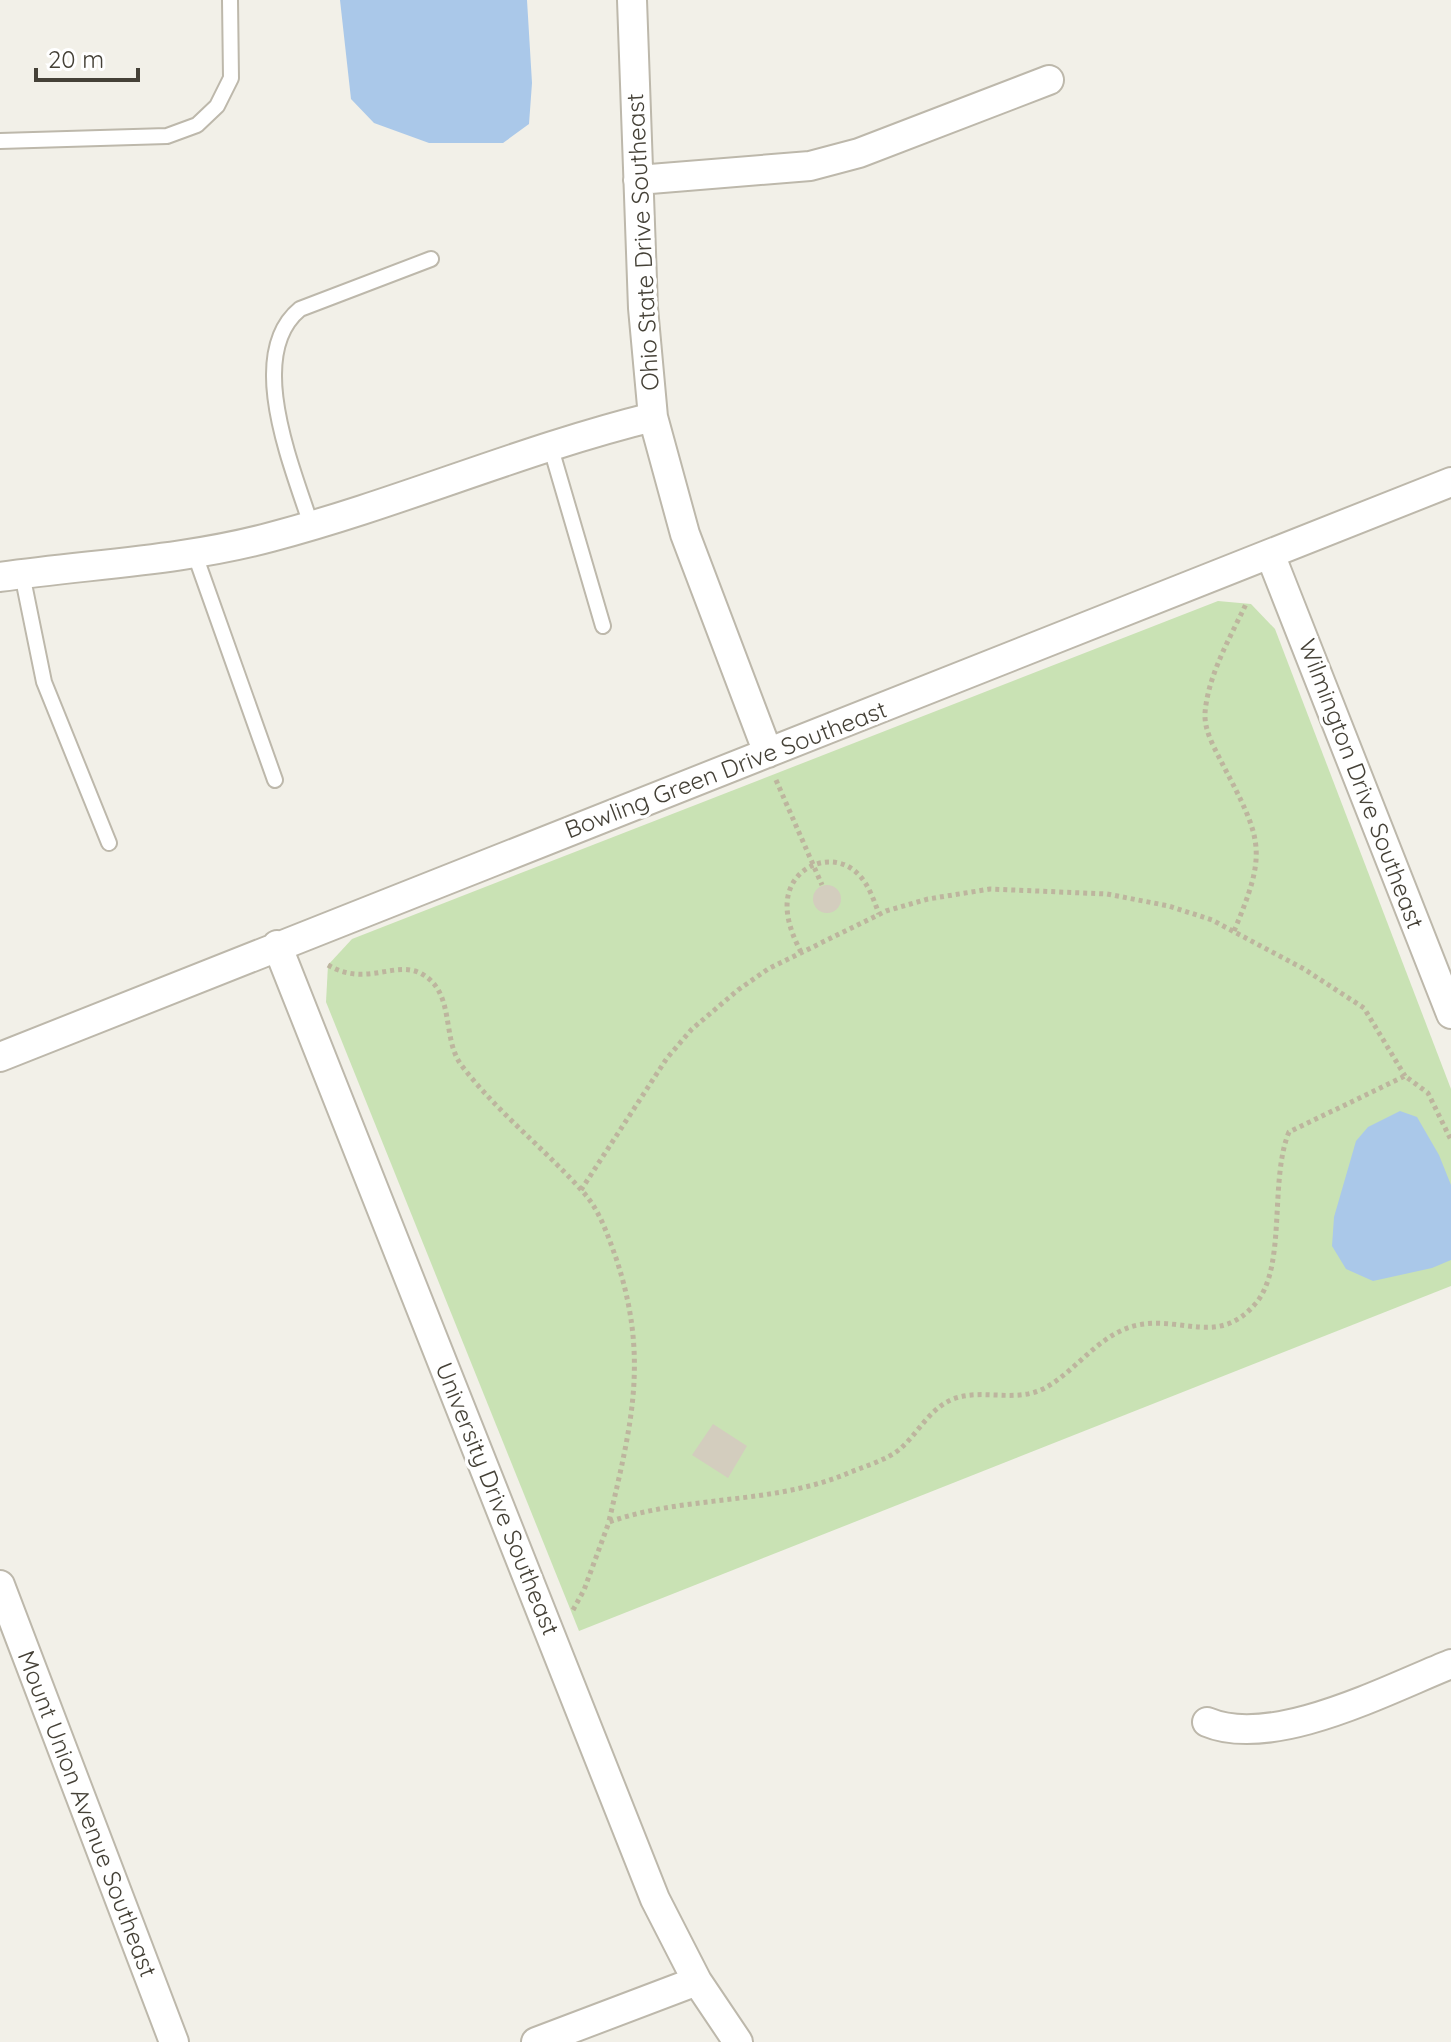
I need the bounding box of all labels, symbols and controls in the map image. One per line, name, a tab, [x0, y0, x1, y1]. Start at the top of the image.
scale bar	[36, 32, 138, 82]
text: 20 m	[48, 44, 104, 74]
street label: Ohio State Drive Southeast	[619, 93, 665, 392]
street label: Wilmington Drive Southeast	[1293, 635, 1431, 933]
street label: Bowling Green Drive Southeast	[560, 694, 891, 844]
street label: University Drive Southeast	[429, 1358, 566, 1639]
street label: Mount Union Avenue Southeast	[12, 1646, 164, 1981]

